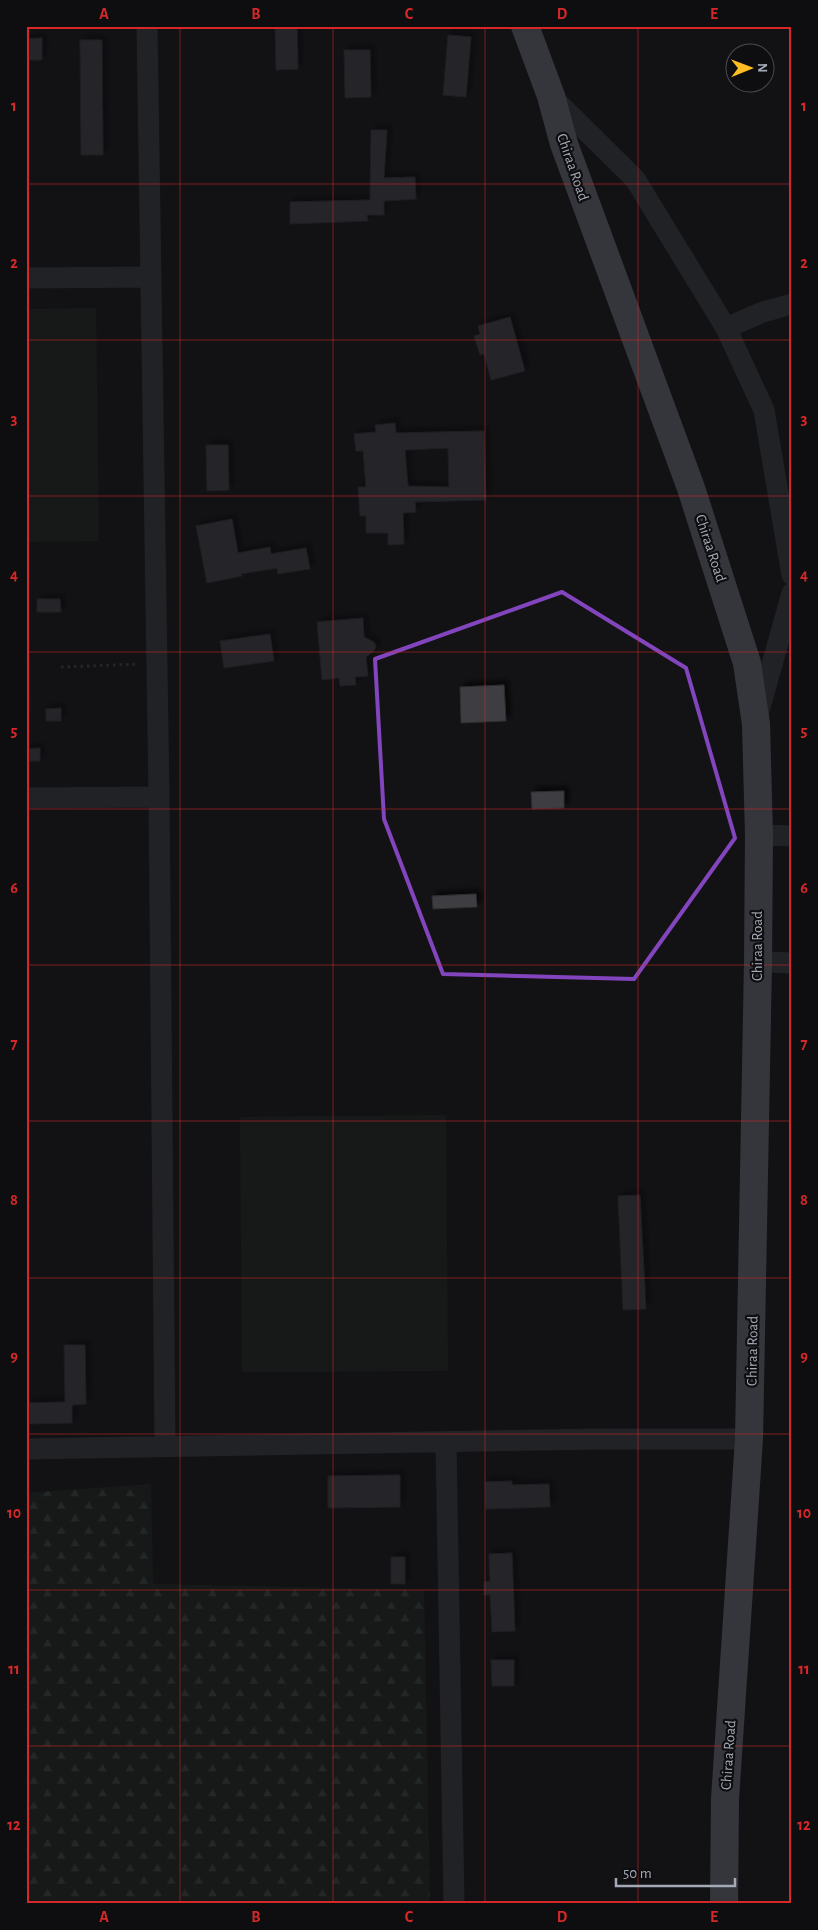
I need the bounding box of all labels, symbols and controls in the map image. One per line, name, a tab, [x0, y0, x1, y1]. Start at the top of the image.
text: A	[99, 6, 109, 22]
text: B	[251, 6, 261, 22]
text: C	[405, 6, 414, 22]
text: D	[557, 6, 568, 22]
text: E	[710, 6, 718, 22]
north arrow	[726, 42, 776, 92]
text: N	[755, 63, 769, 73]
text: 1	[11, 98, 17, 114]
text: 1	[801, 98, 807, 114]
street label: Chiraa Road	[554, 132, 591, 203]
text: 2	[10, 255, 18, 271]
text: 2	[800, 255, 808, 271]
text: 3	[11, 411, 18, 427]
text: 3	[801, 411, 808, 427]
street label: Chiraa Road	[693, 512, 729, 584]
text: 4	[10, 567, 18, 583]
text: 4	[800, 567, 808, 583]
text: 5	[11, 723, 18, 739]
text: 5	[801, 723, 808, 739]
text: 6	[10, 880, 18, 896]
text: 6	[800, 880, 808, 896]
street label: Chiraa Road	[750, 911, 765, 981]
text: 7	[11, 1036, 18, 1052]
text: 7	[801, 1036, 808, 1052]
text: 8	[10, 1192, 18, 1208]
text: 8	[800, 1192, 808, 1208]
street label: Chiraa Road	[744, 1316, 761, 1386]
text: 9	[10, 1348, 18, 1364]
text: 9	[800, 1348, 808, 1364]
text: 10	[7, 1505, 21, 1521]
text: 10	[797, 1505, 811, 1521]
text: 11	[8, 1661, 20, 1677]
text: 11	[798, 1661, 810, 1677]
street label: Chiraa Road	[719, 1719, 738, 1791]
text: 12	[7, 1817, 21, 1833]
text: 12	[797, 1817, 811, 1833]
scale bar	[616, 1855, 734, 1887]
text: 50 m	[623, 1866, 652, 1881]
text: A	[99, 1909, 109, 1925]
text: B	[251, 1909, 261, 1925]
text: C	[405, 1909, 414, 1925]
text: D	[557, 1909, 568, 1925]
text: E	[710, 1909, 718, 1925]

